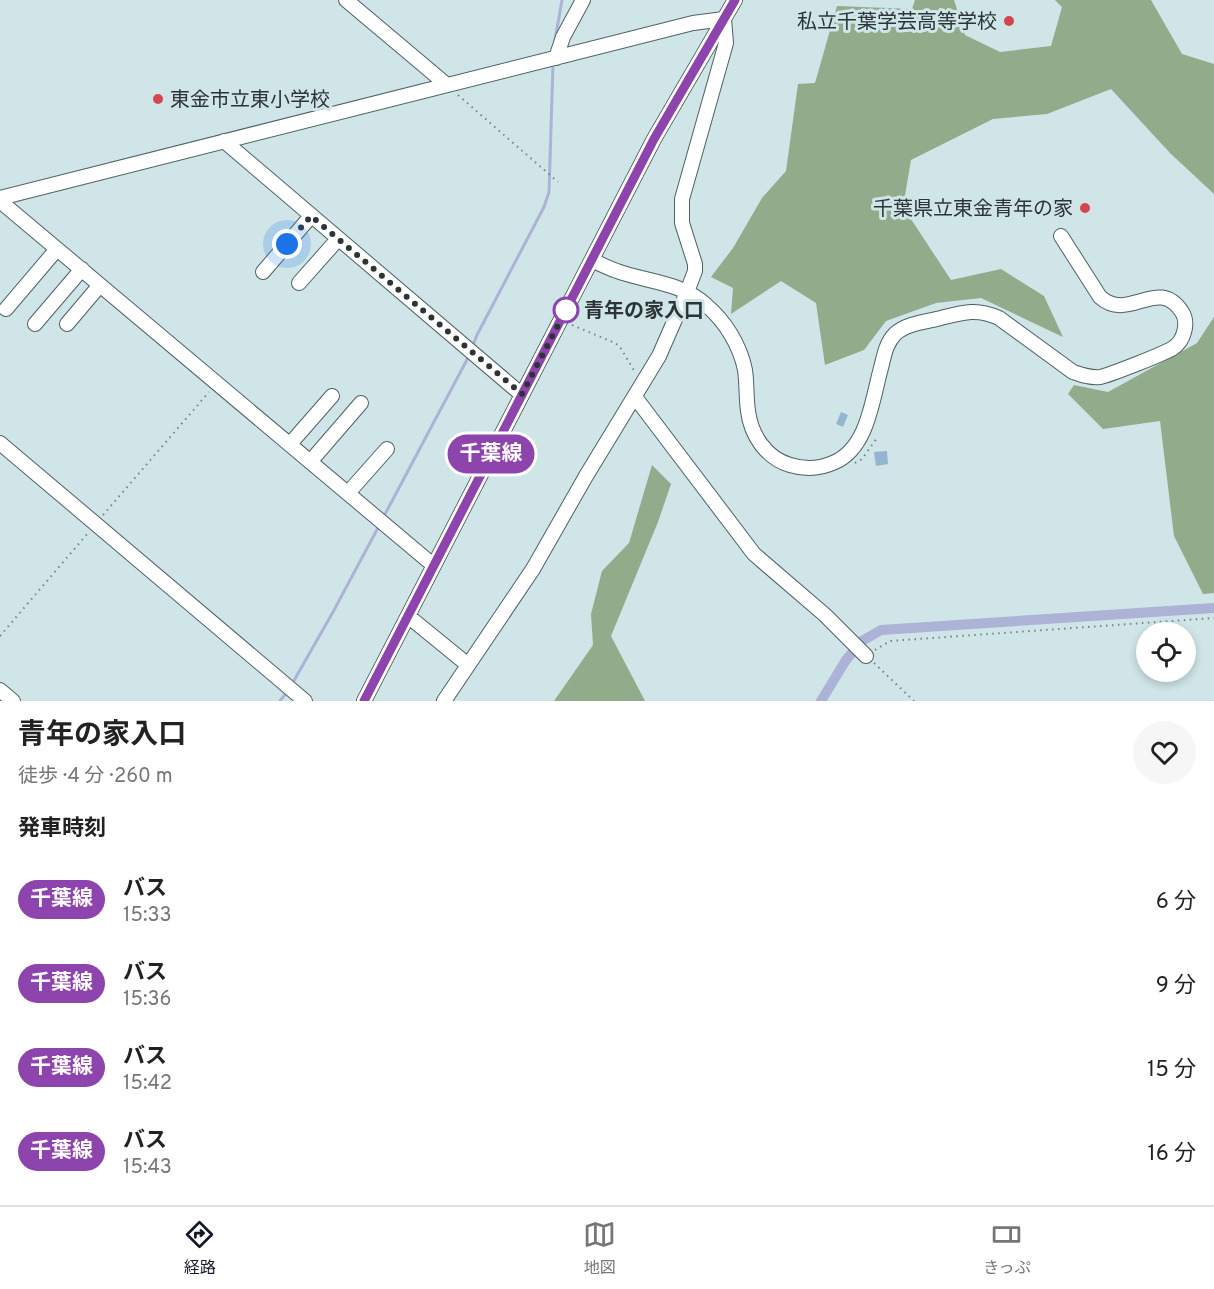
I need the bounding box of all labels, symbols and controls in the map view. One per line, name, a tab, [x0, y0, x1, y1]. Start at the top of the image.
place label: 私立千葉学芸高等学校	[797, 10, 997, 36]
marker: 私立千葉学芸高等学校	[1002, 14, 1016, 28]
place label: 東金市立東小学校	[170, 88, 330, 114]
marker: 東金市立東小学校	[151, 92, 165, 106]
place label: 千葉県立東金青年の家	[873, 197, 1073, 223]
marker: 千葉県立東金青年の家	[1078, 201, 1092, 215]
your location	[272, 229, 302, 259]
marker: 青年の家入口	[553, 297, 579, 323]
place label: 青年の家入口	[584, 299, 704, 325]
line badge: 千葉線	[456, 434, 526, 474]
text: 千葉線	[460, 441, 523, 468]
map controls	[1136, 622, 1196, 682]
button: locate	[1136, 622, 1196, 682]
text: 青年の家入口	[18, 718, 186, 754]
button: heart	[1133, 721, 1196, 784]
text: 徒歩 · 4 分 · 260 m	[18, 764, 173, 790]
text: 発車時刻	[18, 816, 106, 843]
text: バス	[123, 876, 167, 903]
text: 千葉線	[30, 886, 93, 913]
text: 6 分	[1156, 889, 1196, 916]
text: 15:33	[123, 903, 171, 929]
text: バス	[123, 960, 167, 987]
text: 千葉線	[30, 970, 93, 997]
text: 9 分	[1156, 973, 1196, 1000]
text: 15:36	[123, 987, 171, 1013]
text: バス	[123, 1044, 167, 1071]
text: 千葉線	[30, 1054, 93, 1081]
text: 15 分	[1147, 1057, 1196, 1084]
text: 15:42	[123, 1071, 172, 1097]
text: バス	[123, 1128, 167, 1155]
text: 千葉線	[30, 1138, 93, 1165]
text: 16 分	[1147, 1141, 1196, 1168]
text: 15:43	[123, 1155, 172, 1181]
tab: 経路	[183, 1218, 216, 1279]
tab: 地図	[583, 1218, 616, 1279]
tab: きっぷ	[983, 1218, 1031, 1279]

